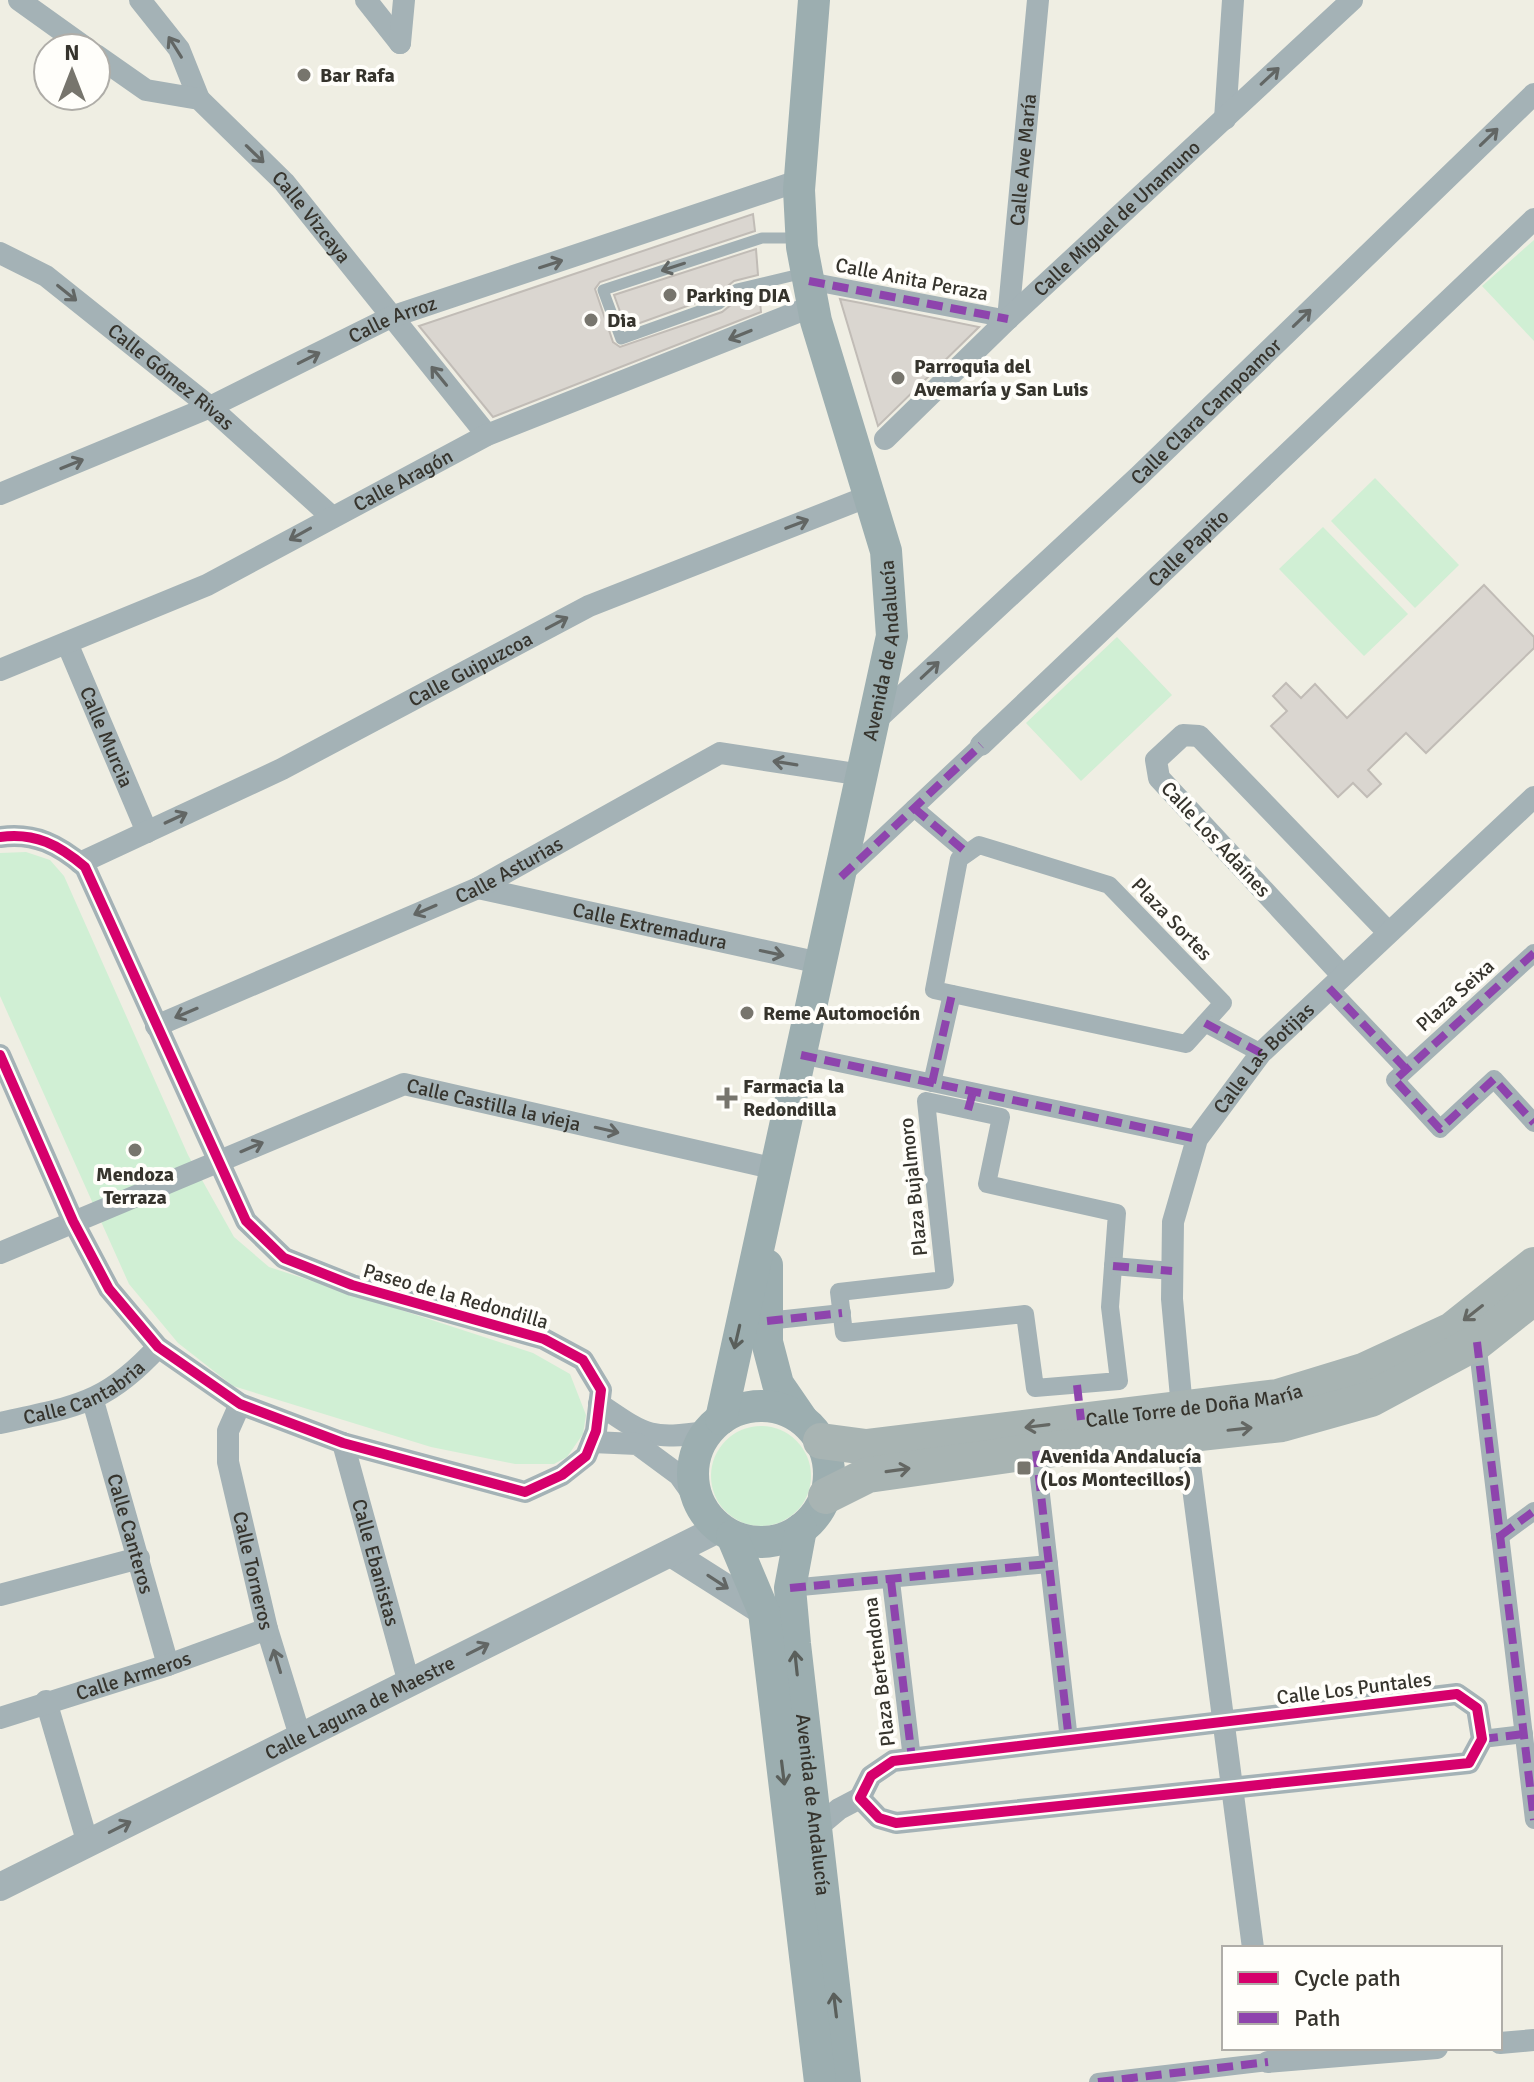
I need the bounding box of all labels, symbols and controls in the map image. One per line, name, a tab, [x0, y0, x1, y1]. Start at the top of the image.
north arrow	[32, 32, 112, 112]
one-way arrow	[167, 36, 183, 58]
text: N	[64, 39, 80, 66]
place label: Bar Rafa	[320, 63, 395, 88]
marker: Bar Rafa	[295, 66, 313, 84]
one-way arrow	[1260, 68, 1280, 86]
street label: Calle Ave María	[1005, 93, 1042, 227]
one-way arrow	[1479, 128, 1498, 147]
street label: Calle Miguel de Unamuno	[1028, 135, 1206, 302]
one-way arrow	[245, 144, 264, 163]
street label: Calle Vizcaya	[267, 165, 356, 268]
street label: Calle Anita Peraza	[833, 252, 990, 307]
one-way arrow	[538, 255, 563, 270]
one-way arrow	[660, 260, 686, 275]
place label: Parking DIA	[686, 283, 791, 308]
one-way arrow	[56, 284, 77, 301]
marker: Parking DIA	[661, 286, 679, 304]
street label: Calle Arroz	[344, 291, 440, 349]
place label: Dia	[607, 308, 637, 333]
one-way arrow	[1292, 309, 1311, 328]
marker: Dia	[582, 311, 600, 329]
street label: Calle Gómez Rivas	[103, 318, 239, 436]
one-way arrow	[728, 328, 753, 343]
street label: Calle Clara Campoamor	[1125, 333, 1287, 491]
one-way arrow	[297, 349, 321, 365]
place label: Parroquia del Avemaría y San Luis	[914, 354, 1088, 402]
one-way arrow	[430, 366, 448, 386]
marker: Parroquia del Avemaría y San Luis	[889, 369, 907, 387]
street label: Calle Aragón	[349, 444, 457, 517]
one-way arrow	[59, 456, 84, 471]
street label: Calle Papito	[1143, 504, 1234, 592]
one-way arrow	[784, 516, 809, 530]
one-way arrow	[289, 527, 313, 542]
street label: Avenida de Andalucía	[857, 559, 905, 743]
one-way arrow	[544, 614, 568, 630]
street label: Calle Guipuzcoa	[404, 626, 537, 713]
one-way arrow	[920, 661, 940, 679]
street label: Calle Murcia	[74, 683, 139, 791]
one-way arrow	[772, 755, 798, 770]
street label: Calle Los Adaínes	[1156, 776, 1276, 903]
one-way arrow	[164, 810, 188, 825]
street label: Calle Asturias	[451, 831, 568, 909]
street label: Plaza Sortes	[1126, 873, 1218, 966]
street label: Calle Extremadura	[570, 897, 729, 955]
one-way arrow	[413, 904, 438, 919]
one-way arrow	[759, 946, 785, 961]
street label: Plaza Seixa	[1411, 954, 1500, 1037]
street label: Calle Las Botijas	[1208, 997, 1320, 1119]
place label: Reme Automoción	[763, 1001, 920, 1026]
marker: Reme Automoción	[738, 1004, 756, 1022]
one-way arrow	[174, 1006, 199, 1021]
street label: Calle Castilla la vieja	[404, 1073, 583, 1137]
place label: Farmacia la Redondilla	[743, 1074, 844, 1122]
marker: Farmacia la Redondilla	[718, 1089, 736, 1107]
street label: Plaza Bujalmoro	[894, 1116, 933, 1257]
one-way arrow	[593, 1123, 619, 1138]
one-way arrow	[240, 1138, 264, 1153]
marker: Mendoza Terraza	[126, 1141, 144, 1159]
place label: Mendoza Terraza	[96, 1162, 174, 1210]
street label: Paseo de la Redondilla	[360, 1258, 551, 1335]
one-way arrow	[1463, 1305, 1484, 1322]
one-way arrow	[729, 1323, 744, 1349]
street label: Calle Cantabria	[21, 1355, 150, 1430]
street label: Calle Torre de Doña María	[1084, 1378, 1306, 1433]
one-way arrow	[1025, 1419, 1050, 1434]
one-way arrow	[1226, 1421, 1253, 1436]
place label: Avenida Andalucía (Los Montecillos)	[1040, 1444, 1202, 1492]
marker: Avenida Andalucía (Los Montecillos)	[1015, 1459, 1033, 1477]
one-way arrow	[885, 1462, 910, 1477]
street label: Calle Canteros	[101, 1471, 159, 1597]
street label: Calle Ebanistas	[346, 1496, 405, 1629]
street label: Calle Torneros	[227, 1509, 279, 1633]
one-way arrow	[706, 1574, 728, 1591]
street label: Plaza Bertendona	[858, 1596, 901, 1748]
one-way arrow	[465, 1640, 489, 1656]
street label: Calle Armeros	[73, 1646, 195, 1706]
one-way arrow	[269, 1649, 283, 1674]
street label: Calle Laguna de Maestre	[261, 1650, 459, 1766]
one-way arrow	[789, 1650, 804, 1677]
street label: Calle Los Puntales	[1275, 1667, 1433, 1710]
street label: Avenida de Andalucía	[790, 1712, 836, 1897]
one-way arrow	[776, 1759, 791, 1785]
one-way arrow	[107, 1819, 131, 1835]
legend	[1222, 1946, 1502, 2050]
text: Cycle path	[1294, 1963, 1401, 1993]
one-way arrow	[828, 1992, 843, 2018]
text: Path	[1294, 2003, 1340, 2033]

